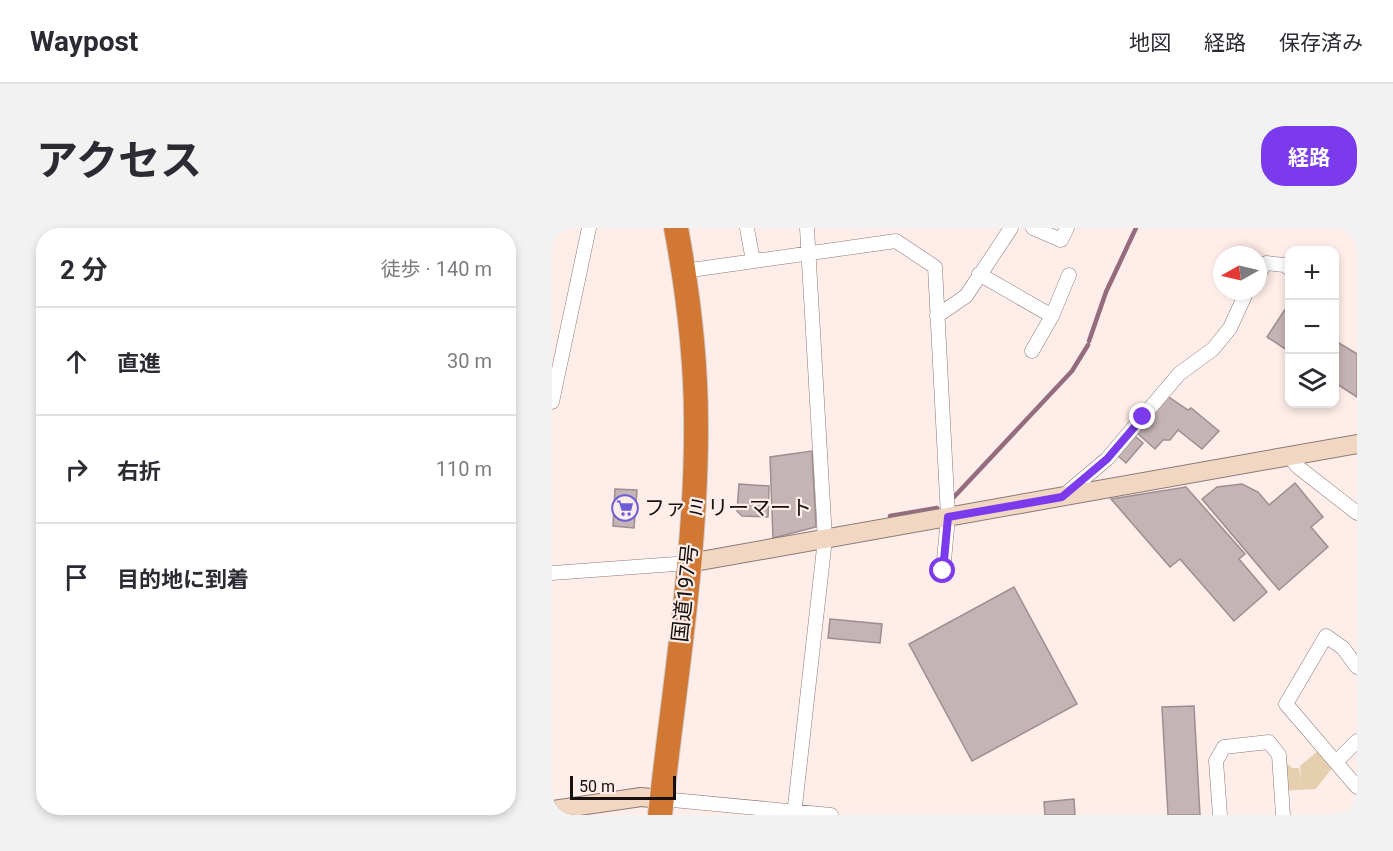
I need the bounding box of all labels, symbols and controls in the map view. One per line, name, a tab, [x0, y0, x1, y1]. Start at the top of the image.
text: Waypost	[30, 25, 138, 58]
text: 地図	[1129, 31, 1171, 55]
text: 経路	[1204, 31, 1246, 55]
text: 保存済み	[1279, 31, 1363, 55]
button: 経路	[1261, 126, 1357, 186]
text: アクセス	[36, 136, 202, 185]
north arrow	[1213, 246, 1267, 300]
map controls	[1285, 246, 1339, 408]
button: +	[1285, 246, 1339, 300]
text: 2 分	[60, 255, 107, 285]
text: 徒歩 · 140 m	[381, 257, 492, 281]
button: −	[1285, 300, 1339, 354]
icon: ahead	[60, 345, 93, 378]
text: 30 m	[447, 349, 492, 373]
text: 直進	[117, 351, 161, 376]
button: layers	[1285, 354, 1339, 408]
route end	[1129, 403, 1155, 429]
icon: right	[60, 453, 93, 486]
text: 110 m	[436, 457, 492, 481]
text: 右折	[117, 459, 161, 484]
supermarket icon: ファミリーマート	[610, 493, 640, 523]
place label: ファミリーマート	[644, 496, 812, 520]
street label: 国道197号	[668, 543, 702, 643]
route start	[929, 557, 955, 583]
icon: arrive	[60, 561, 93, 594]
text: 目的地に到着	[117, 567, 249, 592]
scale bar	[570, 773, 676, 800]
text: 50 m	[579, 777, 615, 796]

